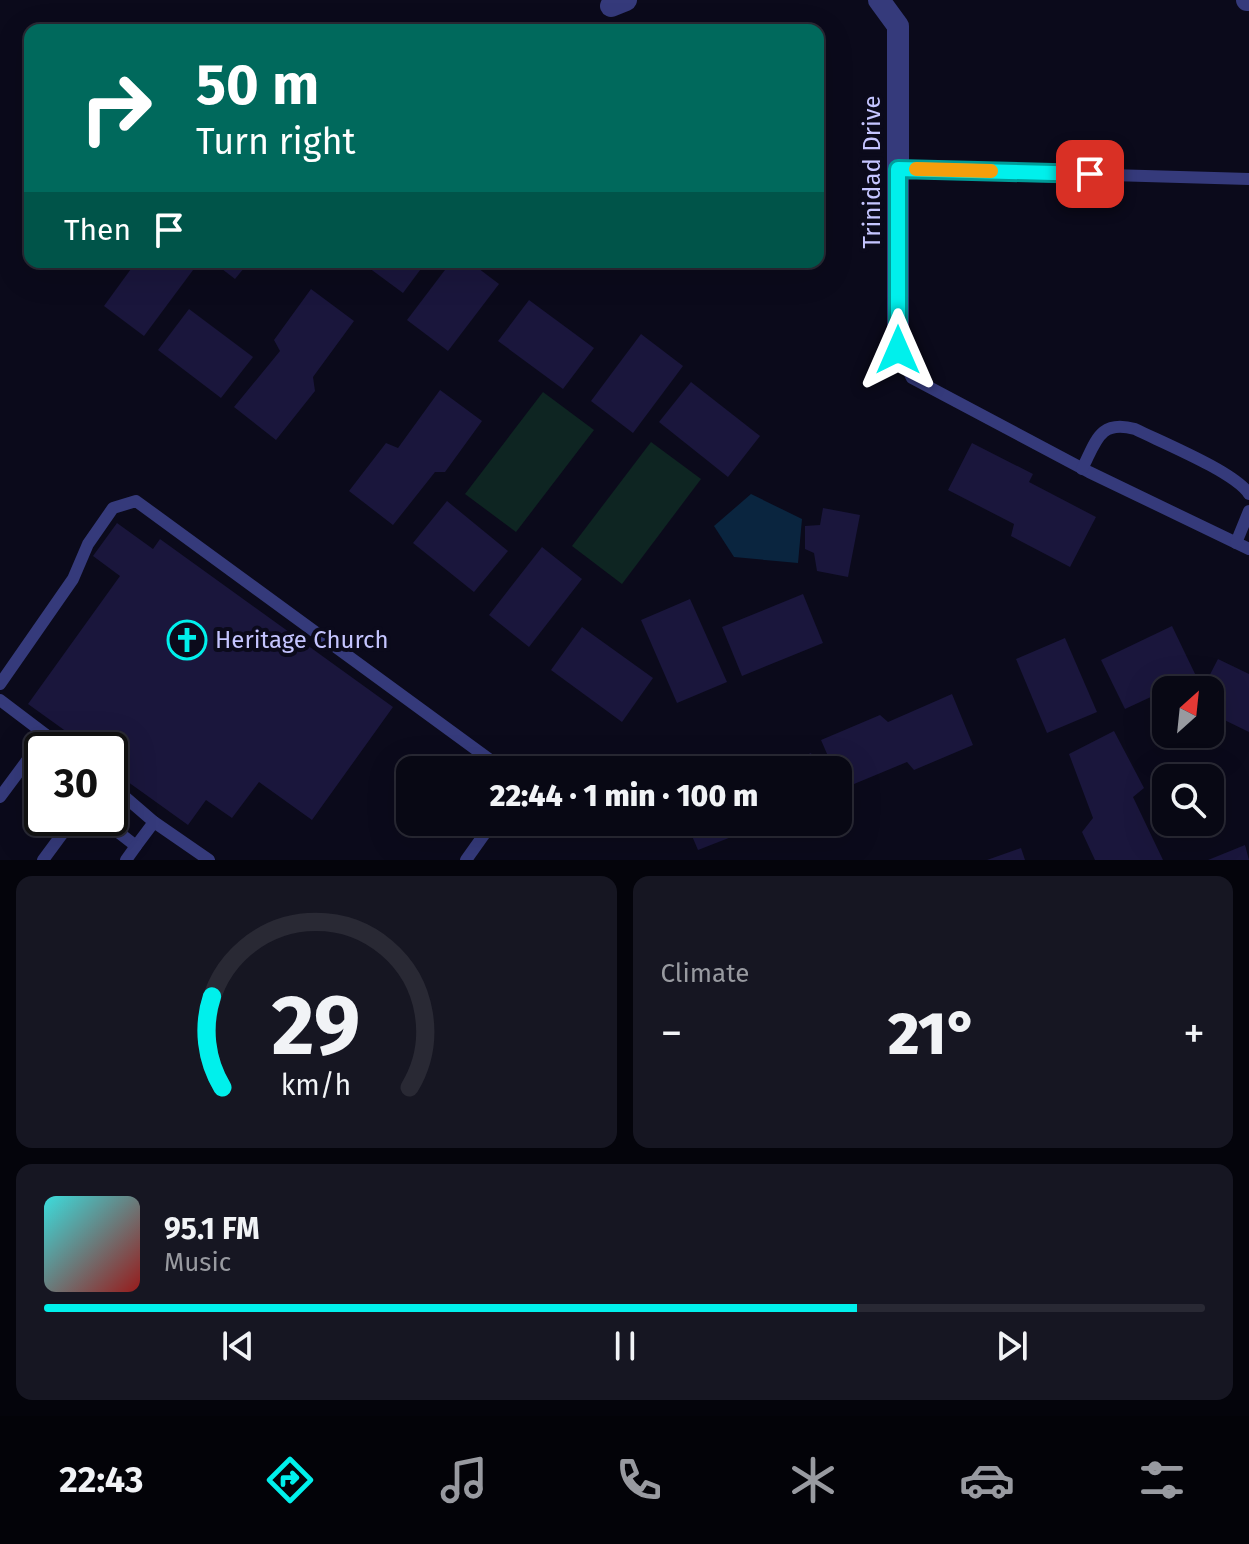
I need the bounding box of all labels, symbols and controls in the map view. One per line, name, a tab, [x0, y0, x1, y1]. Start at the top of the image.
text: 50 m	[196, 52, 319, 119]
icon: right	[64, 56, 168, 160]
street label: Trinidad Drive	[858, 96, 886, 248]
text: Turn right	[196, 120, 356, 164]
pin	[1056, 140, 1124, 208]
icon: arrive	[1068, 152, 1112, 196]
icon: arrive	[147, 208, 191, 252]
text: Then	[64, 212, 131, 248]
position arrow	[856, 308, 940, 392]
church icon: Heritage Church	[166, 619, 208, 661]
place label: Heritage Church	[215, 626, 389, 654]
north arrow	[1152, 676, 1224, 748]
map controls	[1152, 676, 1224, 836]
speed limit sign: 30	[24, 732, 128, 836]
button: search	[1152, 764, 1224, 836]
text: 22:44 · 1 min · 100 m	[490, 778, 758, 814]
text: Climate	[661, 958, 749, 989]
text: 29	[272, 976, 361, 1076]
text: 21°	[888, 998, 978, 1070]
text: −	[661, 1007, 683, 1060]
text: +	[1183, 1007, 1205, 1060]
text: km/h	[281, 1068, 352, 1103]
text: 95.1 FM	[164, 1211, 260, 1247]
text: Music	[164, 1247, 231, 1278]
icon: previous	[216, 1324, 260, 1368]
icon: pause	[603, 1324, 647, 1368]
icon: next	[990, 1324, 1034, 1368]
icon: directions	[262, 1452, 318, 1508]
icon: music	[436, 1452, 492, 1508]
icon: phone	[611, 1452, 667, 1508]
icon: climate	[785, 1452, 841, 1508]
icon: car	[959, 1452, 1015, 1508]
icon: filters	[1134, 1452, 1190, 1508]
text: 22:43	[59, 1458, 143, 1502]

